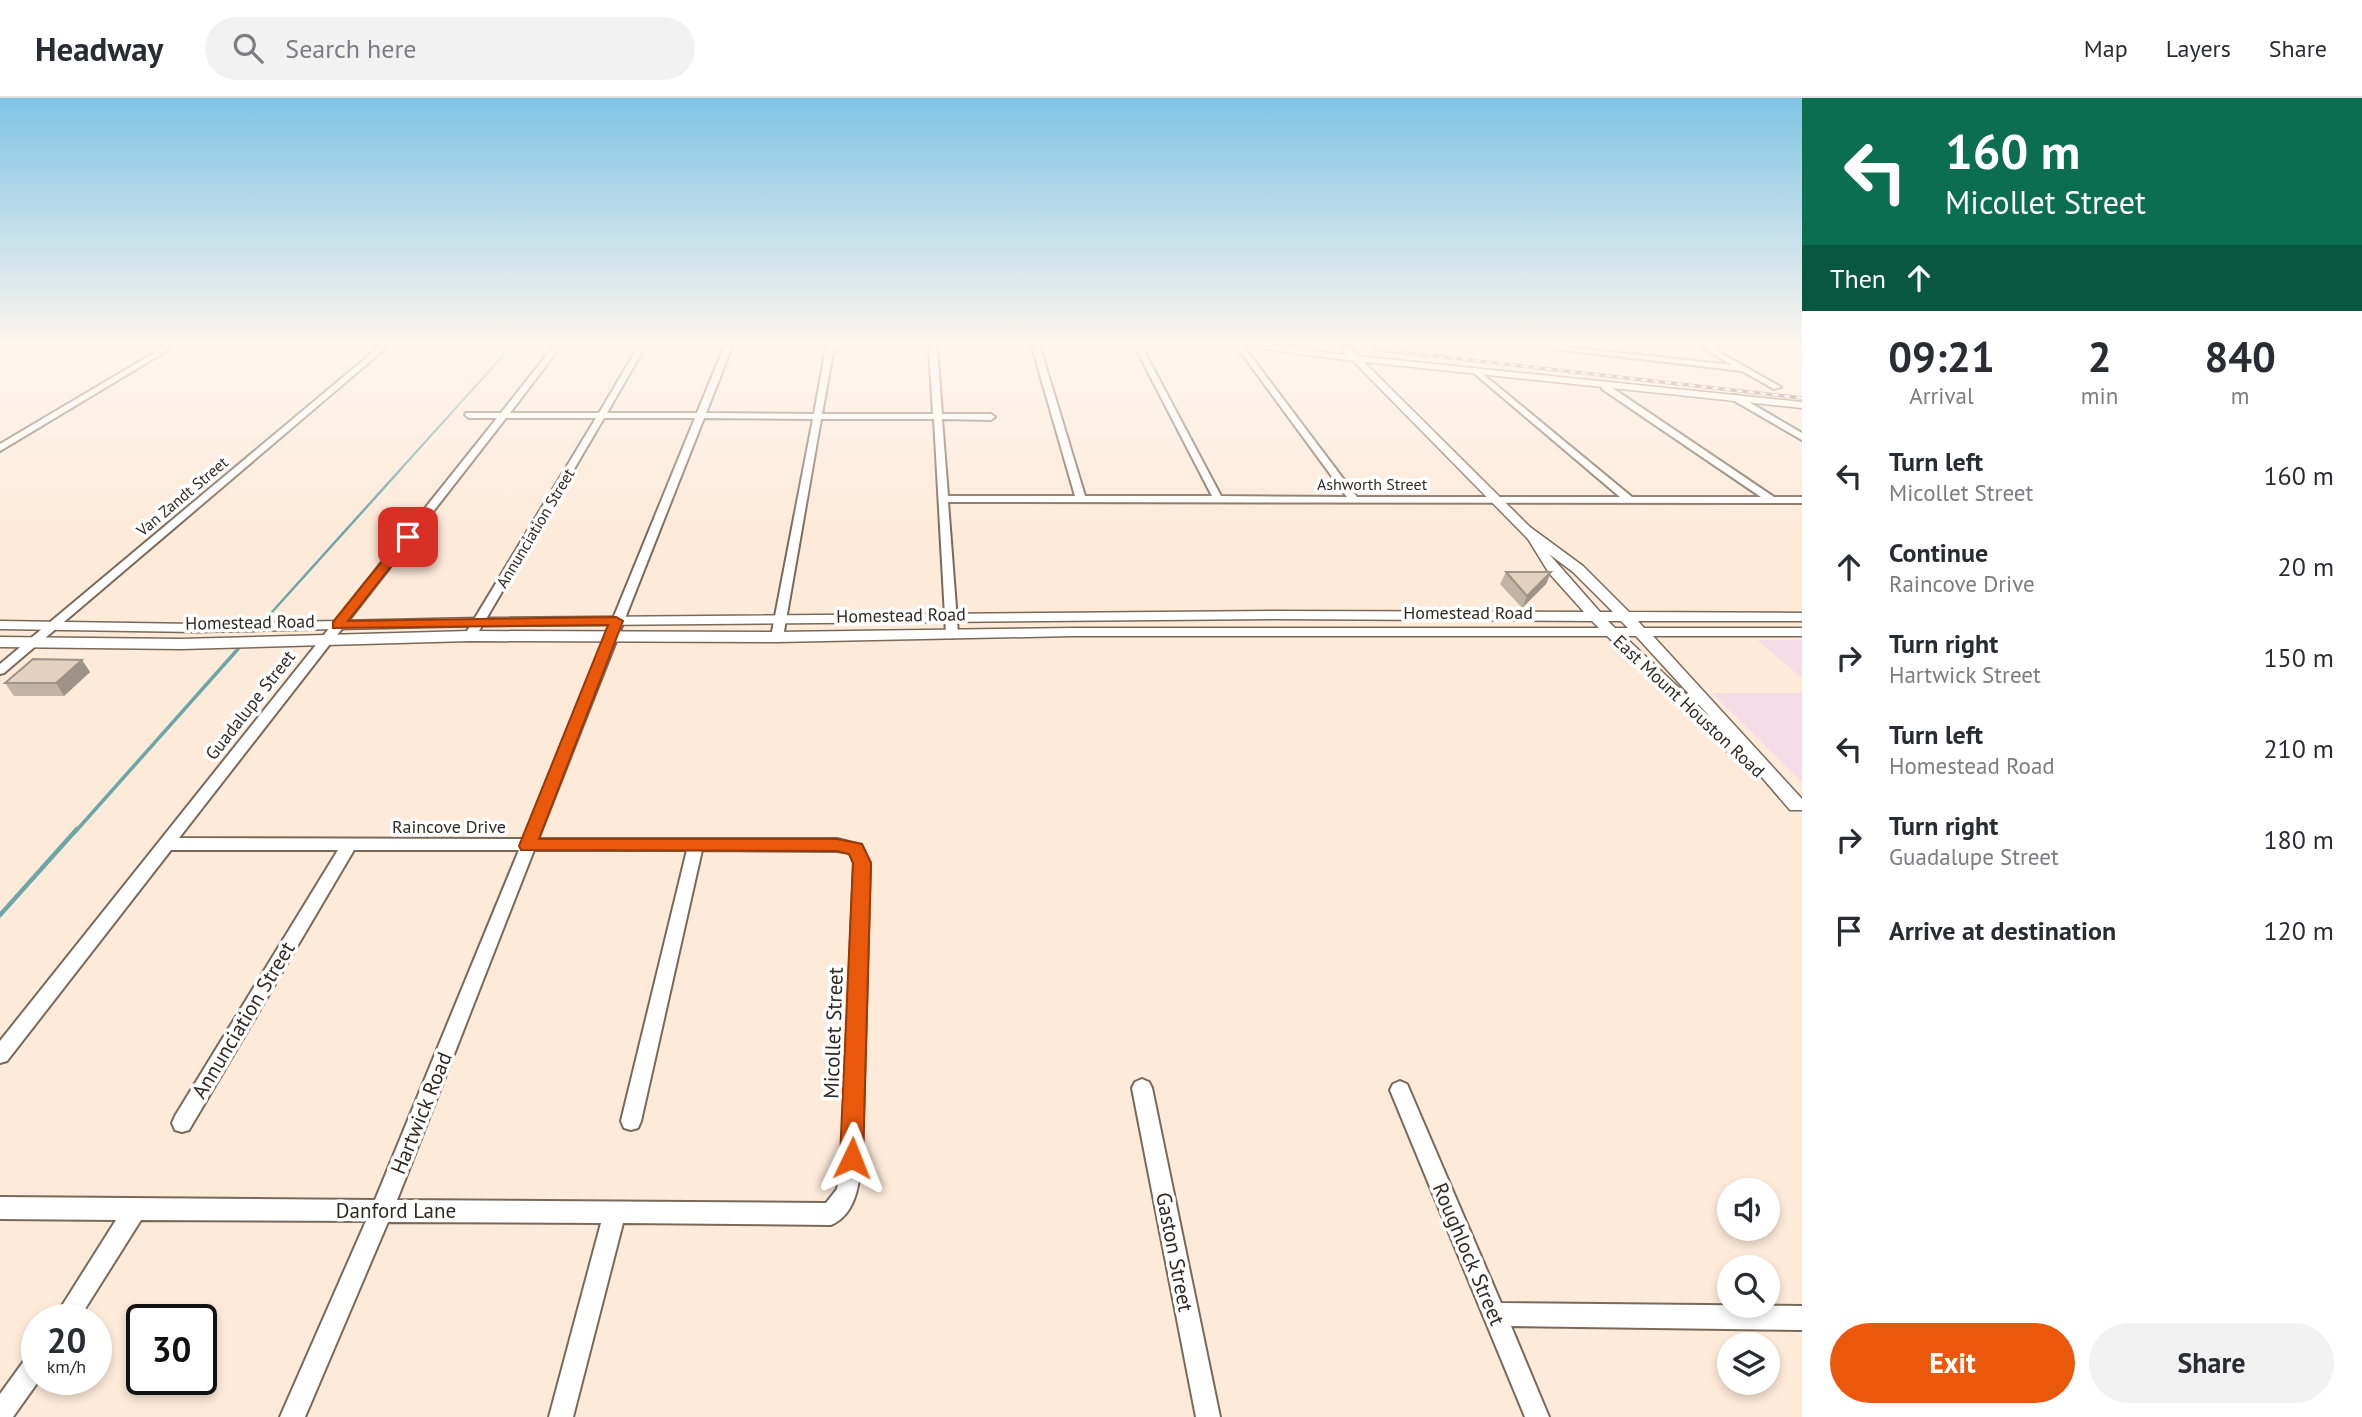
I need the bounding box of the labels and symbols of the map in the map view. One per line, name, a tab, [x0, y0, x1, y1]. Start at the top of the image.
street label: Van Zandt Street	[131, 452, 232, 541]
street label: Annunciation Street	[491, 464, 579, 591]
street label: Ashworth Street	[1317, 474, 1428, 494]
pin	[378, 507, 438, 567]
street label: Homestead Road	[1403, 601, 1533, 624]
street label: Homestead Road	[836, 602, 966, 628]
street label: Homestead Road	[185, 609, 315, 635]
street label: East Mount Houston Road	[1608, 630, 1770, 782]
street label: Guadalupe Street	[200, 646, 300, 764]
street label: Raincove Drive	[392, 815, 506, 838]
street label: Annunciation Street	[186, 937, 300, 1103]
street label: Micollet Street	[817, 967, 849, 1099]
street label: Hartwick Road	[384, 1048, 458, 1178]
position arrow	[815, 1121, 889, 1195]
street label: Roughlock Street	[1427, 1179, 1511, 1329]
street label: Gaston Street	[1150, 1190, 1200, 1314]
street label: Danford Lane	[336, 1197, 456, 1224]
speed limit sign: 30	[126, 1304, 217, 1395]

